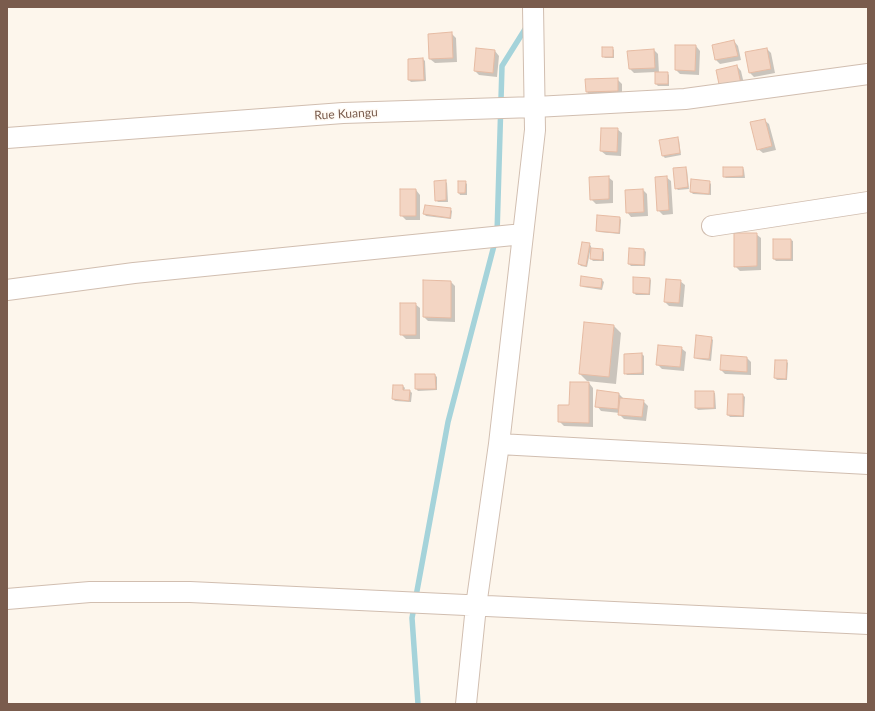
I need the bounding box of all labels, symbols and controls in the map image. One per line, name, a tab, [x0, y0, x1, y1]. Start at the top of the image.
street label: Rue Kuangu	[314, 105, 378, 123]

